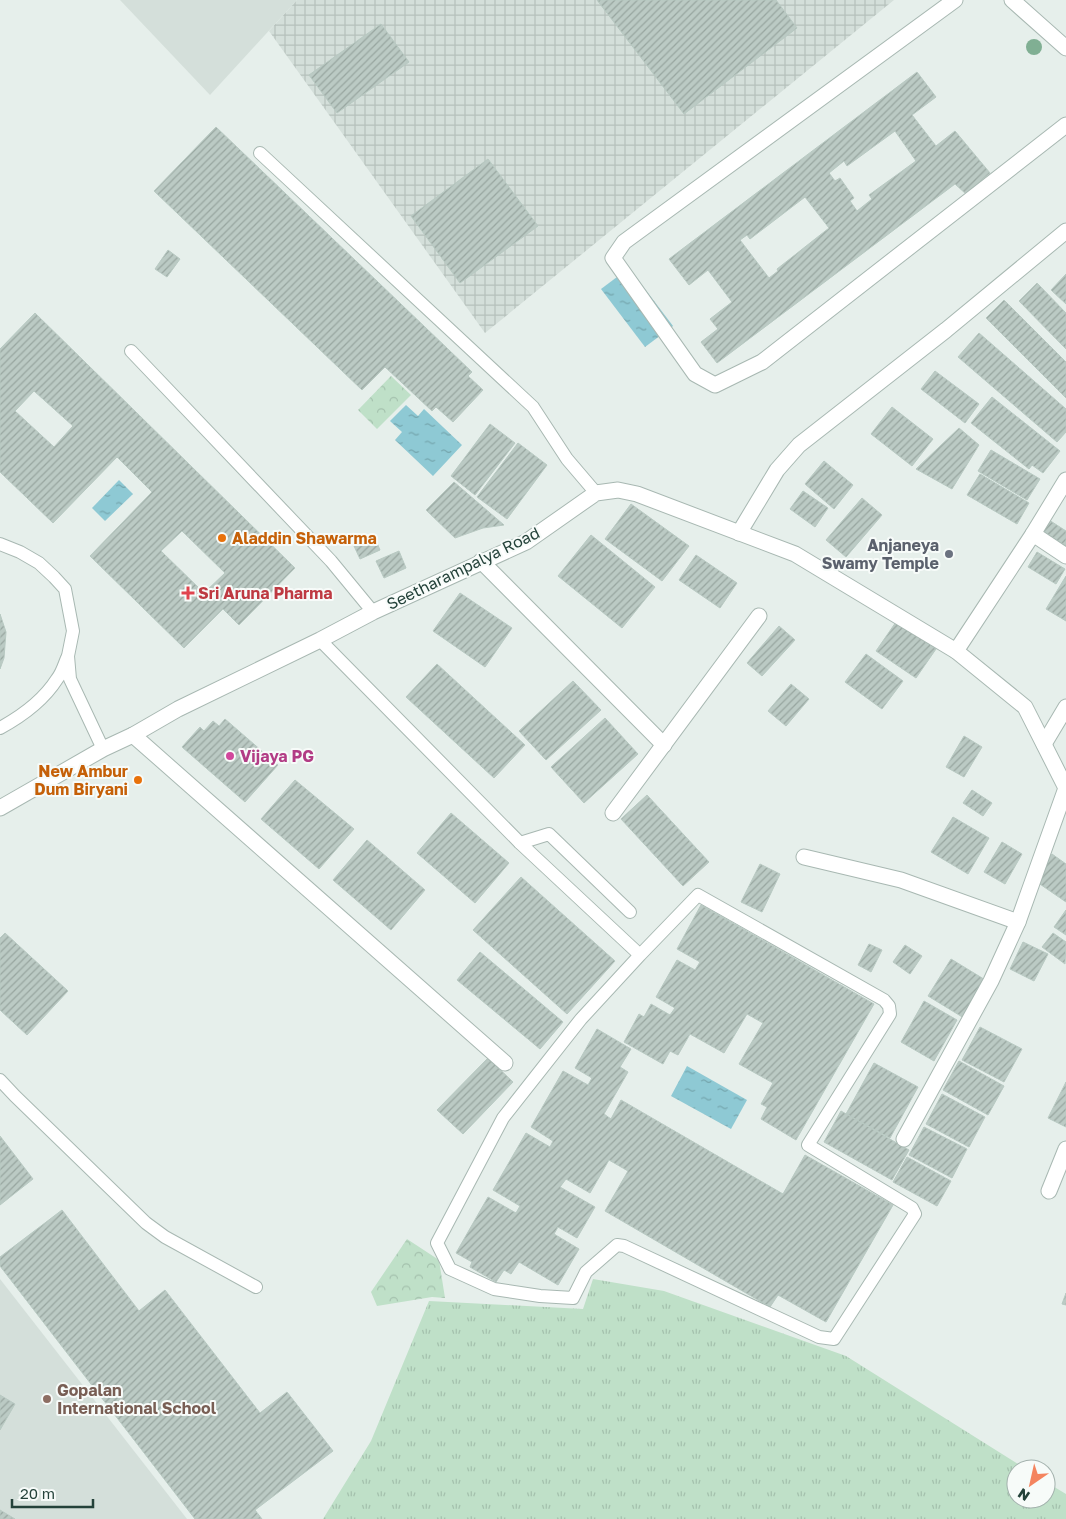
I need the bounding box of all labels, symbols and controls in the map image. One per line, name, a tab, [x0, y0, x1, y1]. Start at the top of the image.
street label: Seetharampalya Road	[383, 522, 543, 614]
place label: Aladdin Shawarma	[232, 528, 377, 548]
marker: Aladdin Shawarma	[216, 532, 228, 544]
place label: Anjaneya Swamy Temple	[822, 535, 939, 573]
marker: Anjaneya Swamy Temple	[943, 548, 955, 560]
place label: Sri Aruna Pharma	[198, 583, 333, 603]
marker: Sri Aruna Pharma	[182, 587, 194, 599]
place label: Vijaya PG	[240, 746, 314, 766]
marker: Vijaya PG	[224, 750, 236, 762]
place label: New Ambur Dum Biryani	[34, 761, 128, 799]
marker: New Ambur Dum Biryani	[132, 774, 144, 786]
place label: Gopalan International School	[57, 1380, 217, 1418]
marker: Gopalan International School	[41, 1393, 53, 1405]
north arrow	[1006, 1459, 1056, 1509]
scale bar	[12, 1476, 94, 1508]
text: 20 m	[20, 1484, 55, 1502]
text: N	[1014, 1485, 1033, 1505]

